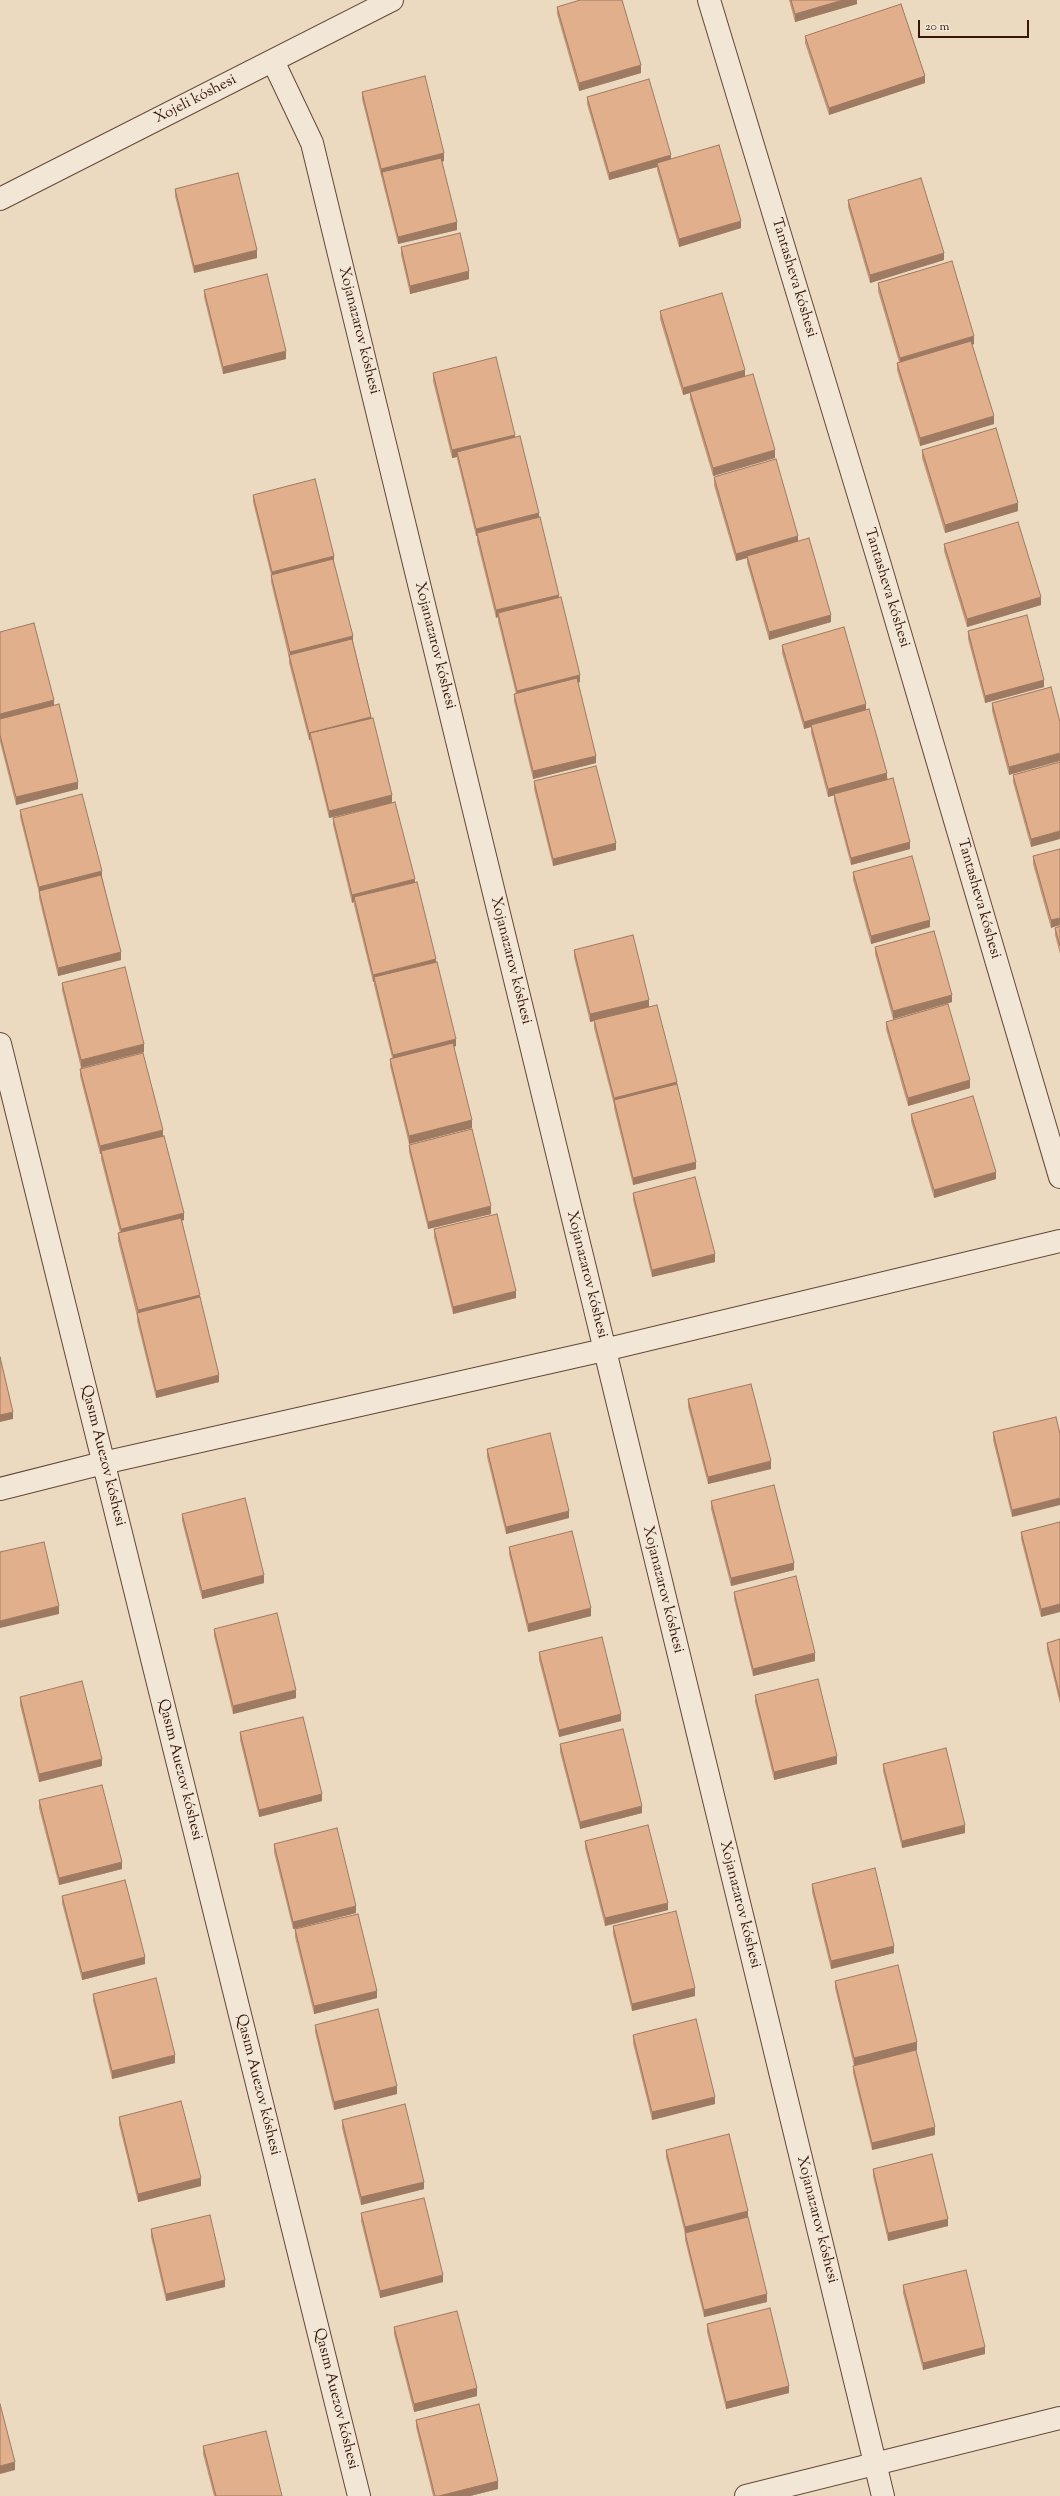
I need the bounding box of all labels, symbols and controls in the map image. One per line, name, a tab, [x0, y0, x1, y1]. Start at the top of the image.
scale bar	[920, 12, 1031, 38]
text: 20 m	[925, 18, 949, 36]
street label: Xojeli kóshesi	[152, 72, 240, 128]
street label: Tantasheva kóshesi	[766, 216, 820, 340]
street label: Xojanazarov kóshesi	[333, 266, 383, 396]
street label: Tantasheva kóshesi	[859, 526, 913, 650]
street label: Xojanazarov kóshesi	[409, 581, 459, 711]
street label: Tantasheva kóshesi	[952, 837, 1004, 961]
street label: Xojanazarov kóshesi	[485, 896, 535, 1026]
street label: Xojanazarov kóshesi	[561, 1210, 611, 1340]
street label: Qasım Auezov kóshesi	[76, 1384, 128, 1528]
street label: Xojanazarov kóshesi	[637, 1525, 687, 1655]
street label: Qasım Auezov kóshesi	[153, 1698, 205, 1842]
street label: Xojanazarov kóshesi	[714, 1840, 764, 1970]
street label: Qasım Auezov kóshesi	[231, 2013, 283, 2157]
street label: Xojanazarov kóshesi	[791, 2155, 841, 2285]
street label: Qasım Auezov kóshesi	[309, 2327, 361, 2471]

